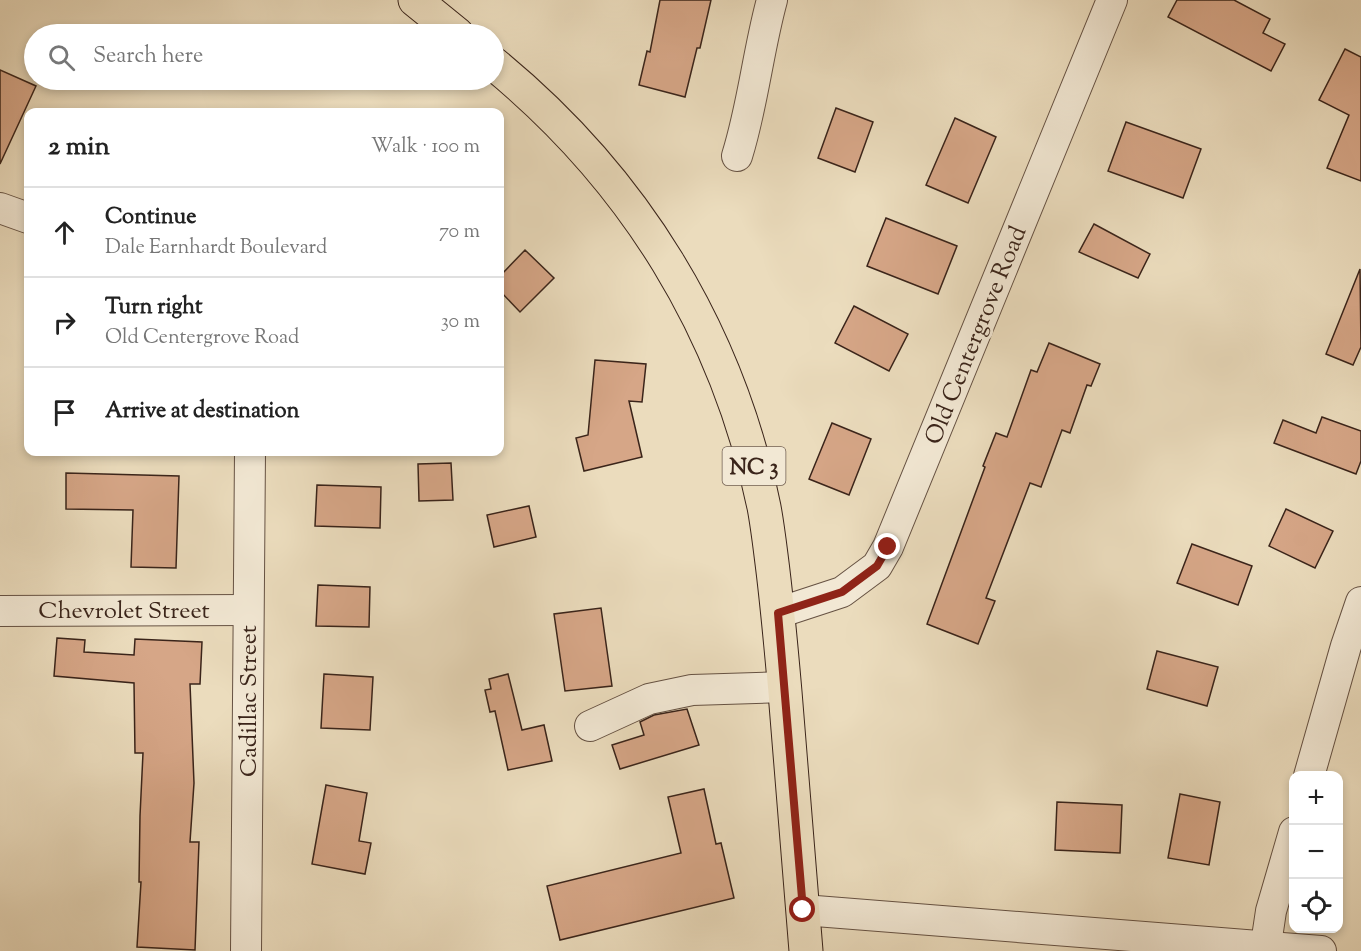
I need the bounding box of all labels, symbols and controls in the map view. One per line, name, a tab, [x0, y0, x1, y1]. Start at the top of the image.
search box	[24, 24, 504, 90]
icon: search	[45, 41, 78, 74]
text: Search here	[93, 41, 203, 73]
text: 2 min	[48, 129, 110, 166]
text: Walk · 100 m	[371, 133, 480, 162]
text: Continue	[105, 202, 196, 234]
icon: ahead	[48, 216, 81, 249]
text: 70 m	[439, 218, 480, 247]
street label: Old Centergrove Road	[917, 221, 1036, 450]
text: Dale Earnhardt Boulevard	[105, 234, 327, 263]
text: Turn right	[105, 292, 202, 324]
icon: right	[48, 306, 81, 339]
text: 30 m	[441, 308, 480, 337]
text: Old Centergrove Road	[105, 324, 299, 353]
icon: arrive	[48, 396, 81, 429]
text: Arrive at destination	[105, 396, 300, 428]
road number: NC 3	[722, 447, 786, 485]
route end	[874, 533, 900, 559]
street label: Chevrolet Street	[38, 595, 210, 629]
street label: Cadillac Street	[233, 625, 267, 777]
map controls	[1289, 771, 1343, 933]
button: +	[1289, 771, 1343, 825]
button: −	[1289, 825, 1343, 879]
button: locate	[1289, 879, 1343, 933]
route start	[789, 896, 815, 922]

